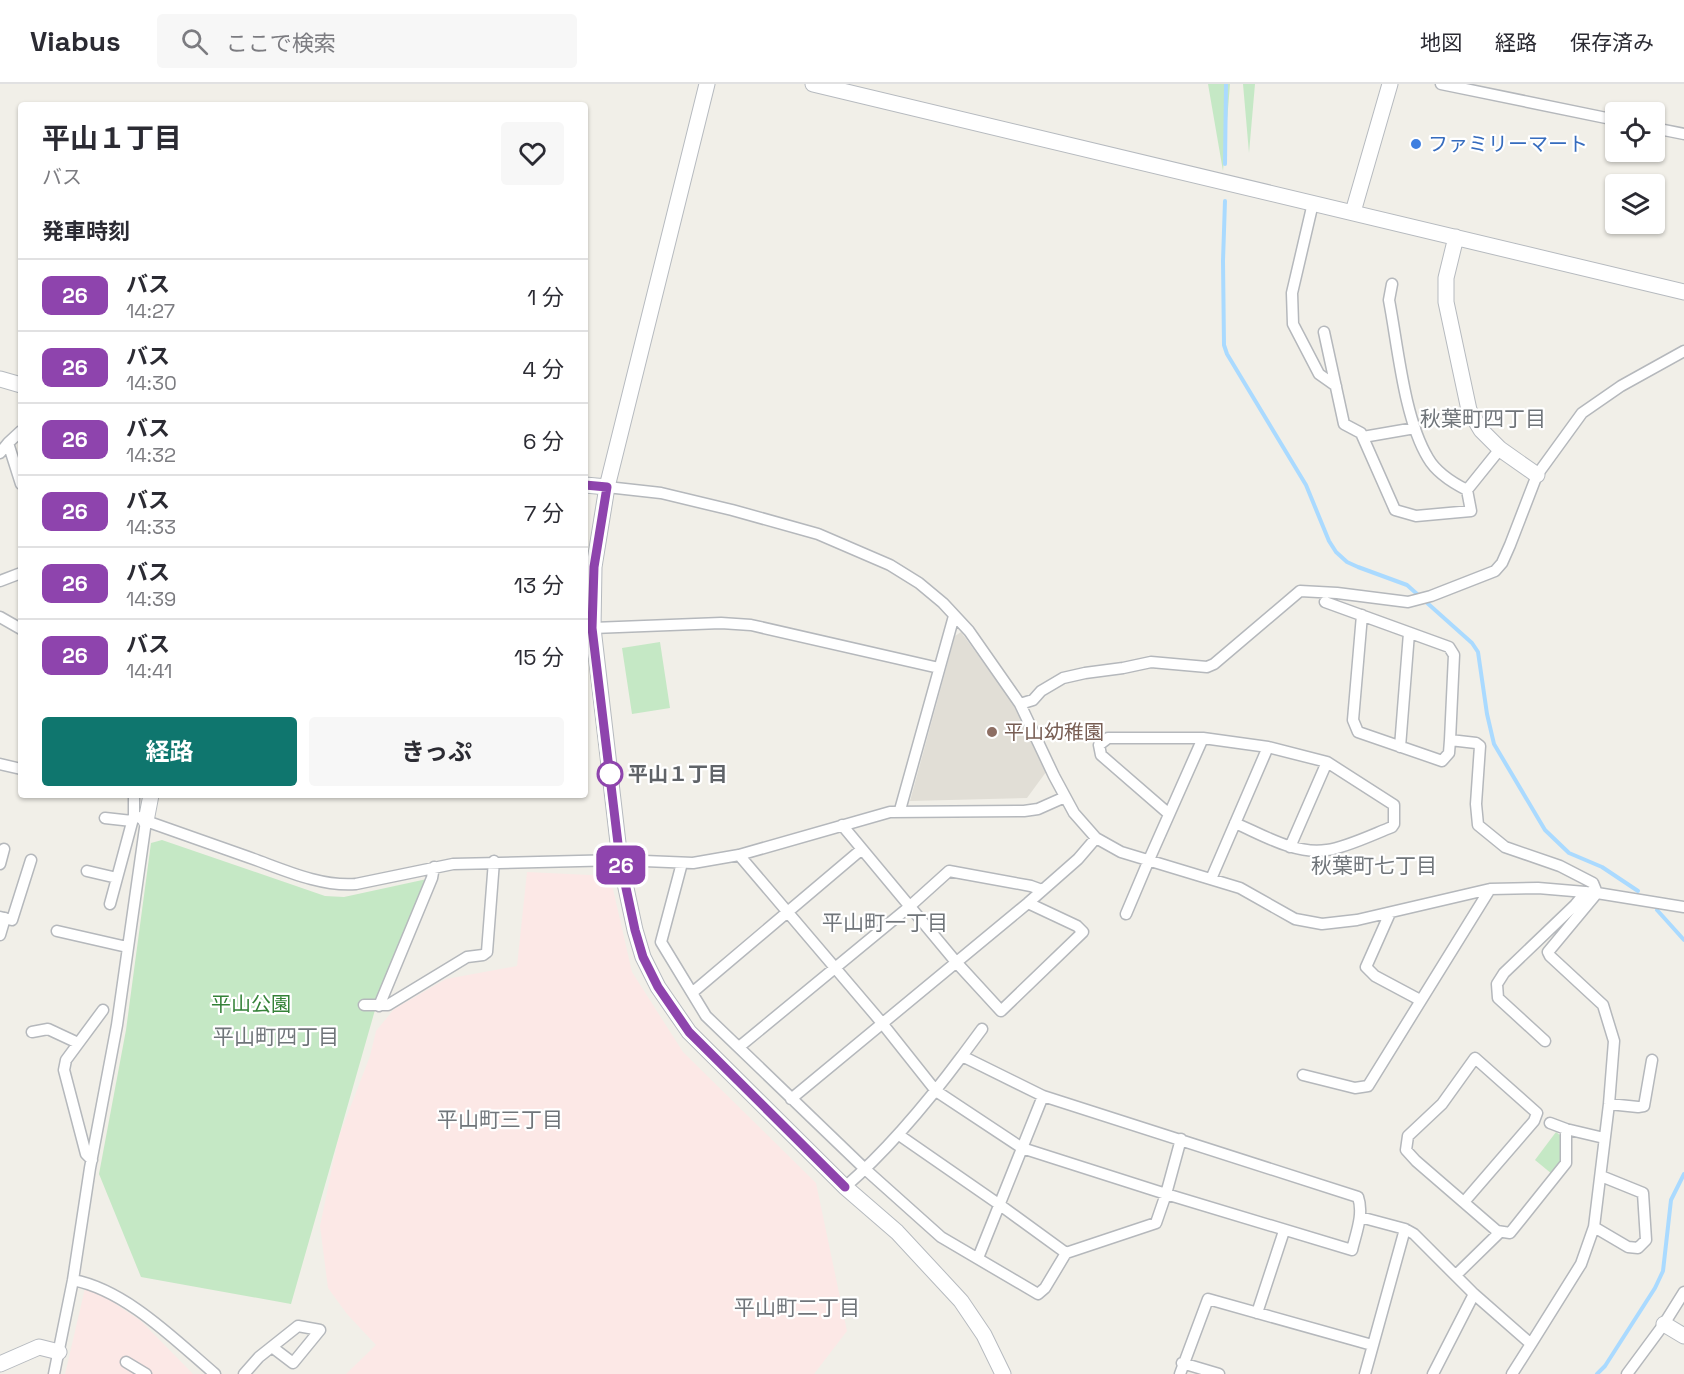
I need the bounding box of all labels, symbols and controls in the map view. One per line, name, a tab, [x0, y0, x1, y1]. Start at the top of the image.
search box	[157, 14, 577, 68]
text: Viabus	[30, 23, 121, 59]
icon: search	[178, 25, 211, 58]
text: ここで検索	[226, 29, 336, 57]
text: 地図	[1420, 29, 1462, 56]
text: 経路	[1495, 29, 1537, 56]
text: 保存済み	[1570, 29, 1654, 56]
map controls	[1605, 102, 1665, 234]
button: locate	[1605, 102, 1665, 162]
text: 平山１丁目	[42, 120, 182, 156]
button: heart	[501, 122, 564, 185]
place label: ファミリーマート	[1428, 131, 1588, 157]
marker: ファミリーマート	[1409, 137, 1423, 151]
text: バス	[42, 164, 82, 190]
button: layers	[1605, 174, 1665, 234]
text: 発車時刻	[42, 217, 130, 245]
text: バス	[126, 270, 170, 298]
text: 26	[62, 282, 88, 309]
text: 1 分	[527, 283, 564, 311]
text: 14:27	[126, 298, 175, 324]
text: バス	[126, 342, 170, 370]
text: 26	[62, 354, 88, 381]
text: 4 分	[523, 355, 564, 383]
text: 14:30	[126, 370, 177, 396]
district label: 秋葉町四丁目	[1420, 405, 1546, 432]
text: バス	[126, 414, 170, 442]
text: 26	[62, 426, 88, 453]
text: 6 分	[523, 427, 564, 455]
text: 14:32	[126, 442, 176, 468]
text: バス	[126, 486, 170, 514]
text: 26	[62, 498, 88, 525]
text: 7 分	[524, 499, 564, 527]
text: 14:33	[126, 514, 176, 540]
text: バス	[126, 558, 170, 586]
text: 26	[62, 570, 88, 597]
text: 13 分	[514, 571, 564, 599]
text: 14:39	[126, 586, 176, 612]
text: バス	[126, 630, 170, 658]
text: 26	[62, 642, 88, 669]
text: 15 分	[514, 643, 564, 671]
text: 14:41	[126, 658, 172, 684]
button: 経路	[42, 717, 297, 786]
button: きっぷ	[309, 717, 564, 786]
place label: 平山幼稚園	[1004, 719, 1104, 745]
marker: 平山幼稚園	[985, 725, 999, 739]
marker: 平山１丁目	[597, 761, 623, 787]
place label: 平山１丁目	[628, 761, 728, 787]
line badge: 26	[594, 846, 648, 884]
text: 26	[608, 852, 634, 879]
district label: 秋葉町七丁目	[1311, 852, 1437, 879]
district label: 平山町一丁目	[822, 909, 948, 936]
park label: 平山公園	[211, 991, 291, 1017]
district label: 平山町四丁目	[213, 1023, 339, 1050]
district label: 平山町三丁目	[437, 1106, 563, 1133]
district label: 平山町二丁目	[734, 1294, 860, 1321]

